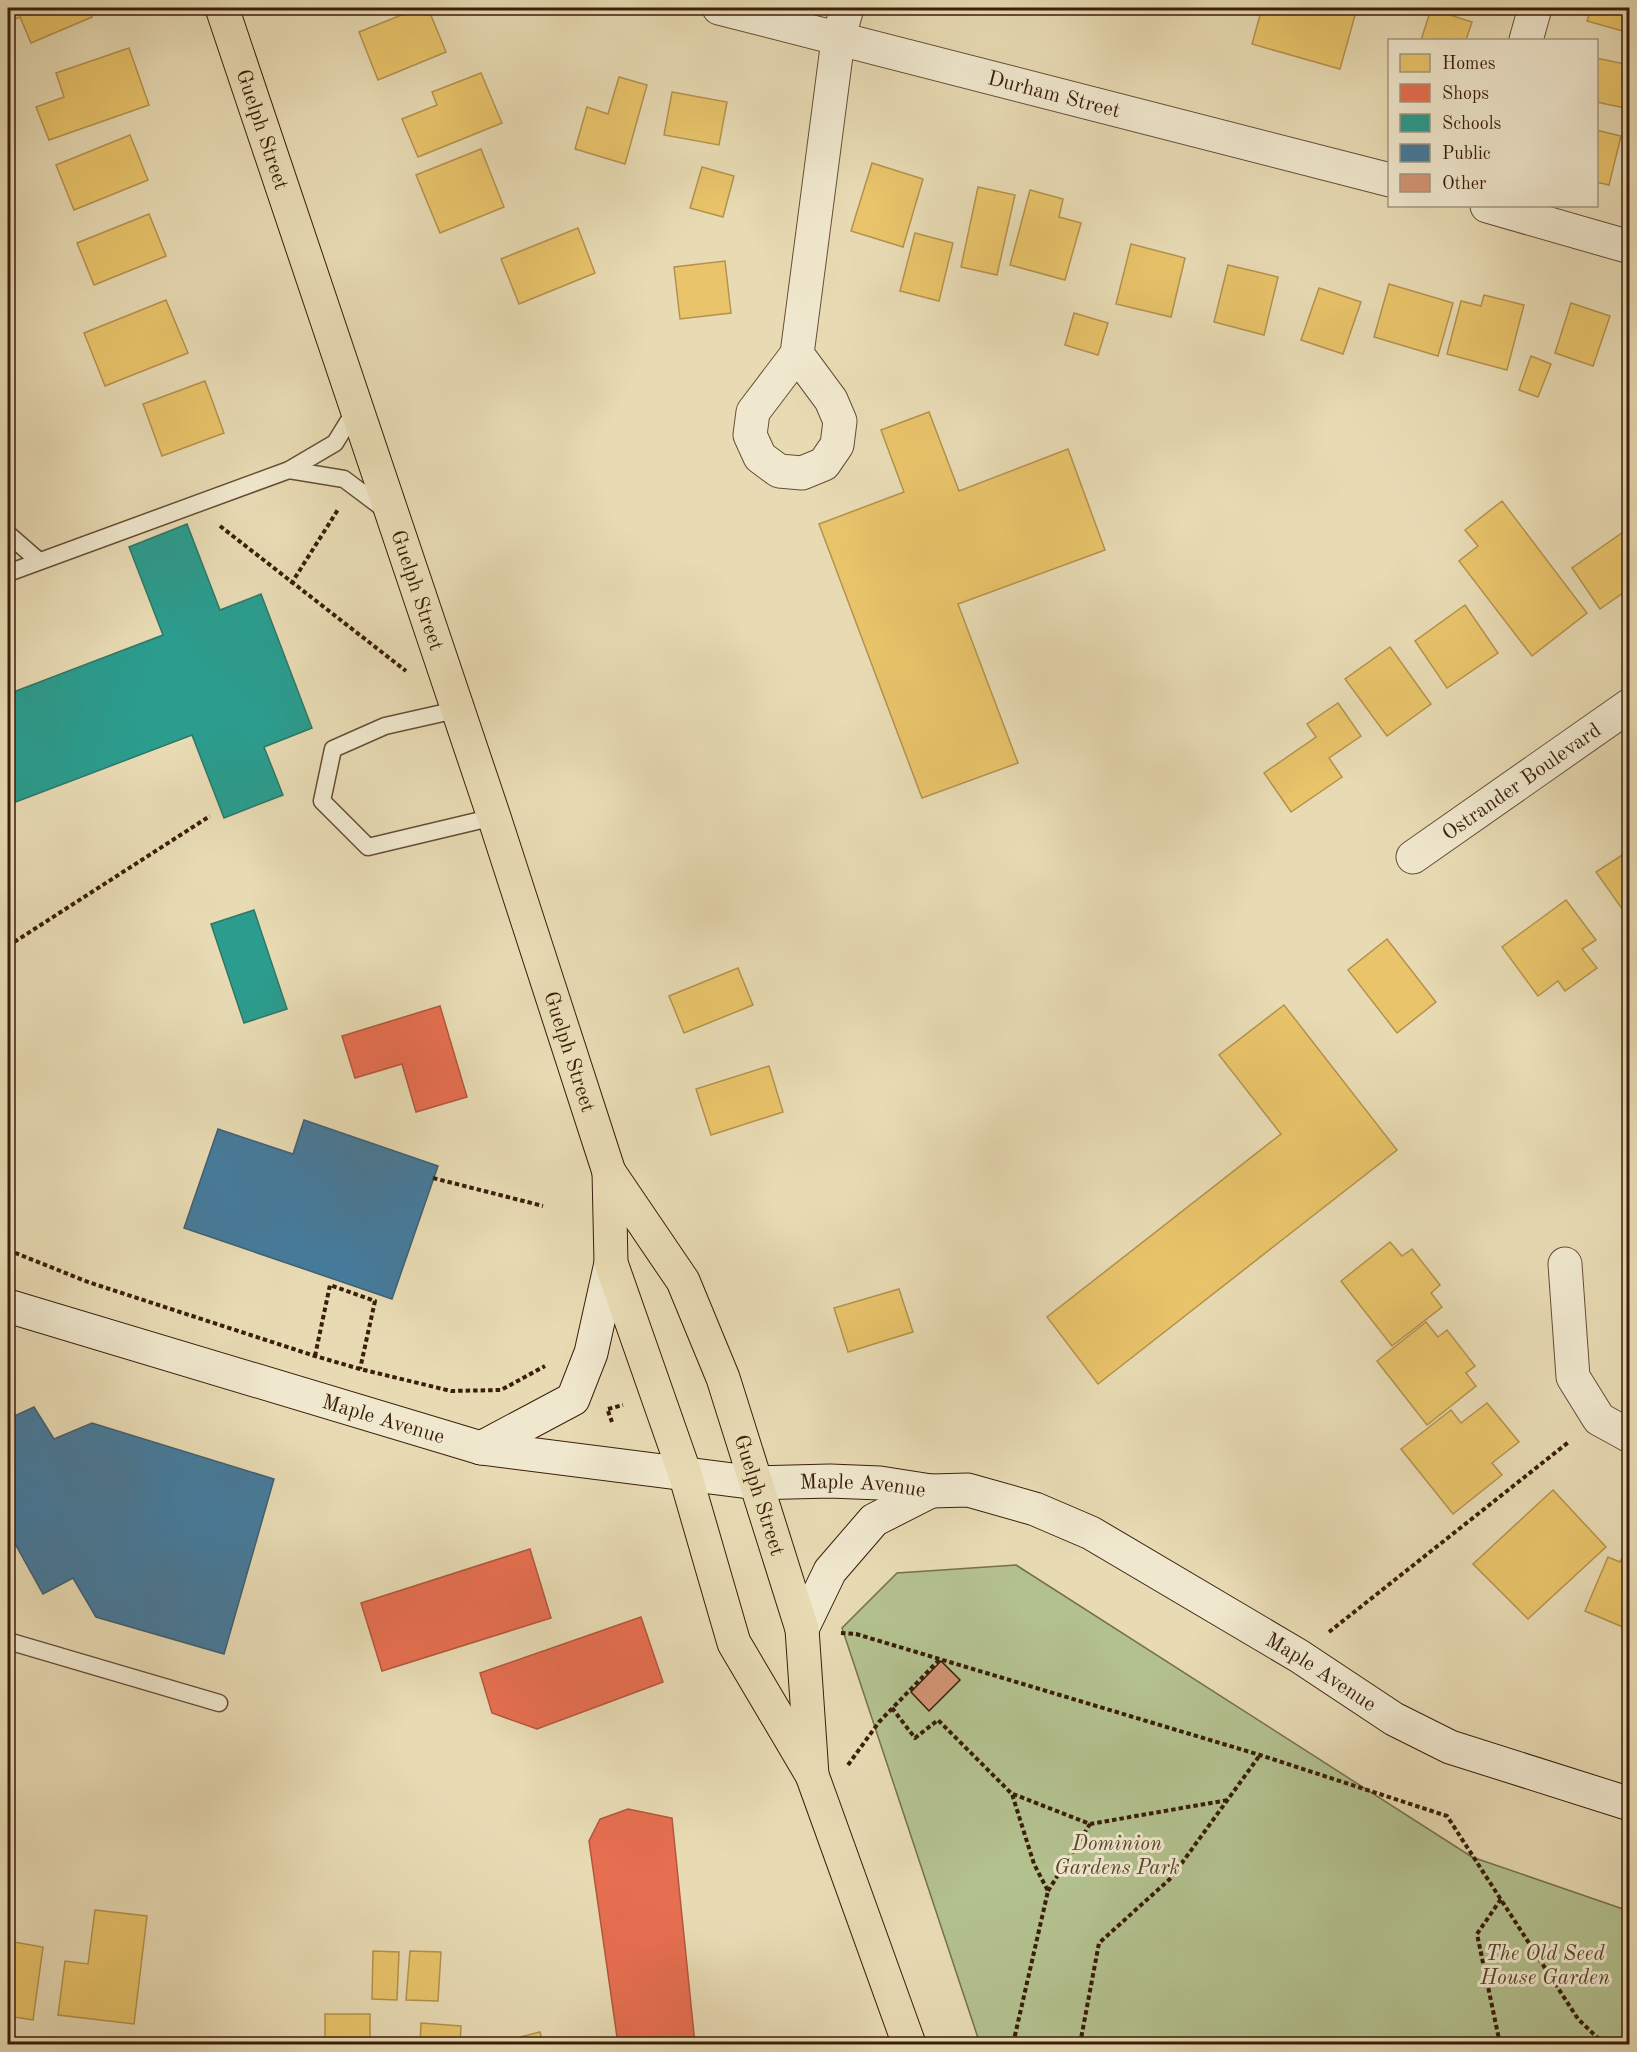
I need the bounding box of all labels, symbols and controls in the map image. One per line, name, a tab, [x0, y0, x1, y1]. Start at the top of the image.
legend	[1388, 39, 1598, 207]
text: Homes	[1442, 55, 1496, 73]
street label: Guelph Street	[231, 67, 291, 193]
street label: Durham Street	[985, 68, 1122, 122]
text: Shops	[1442, 85, 1489, 103]
text: Schools	[1442, 115, 1502, 133]
text: Public	[1442, 145, 1491, 163]
text: Other	[1442, 175, 1487, 193]
street label: Guelph Street	[386, 528, 446, 653]
street label: Ostrander Boulevard	[1439, 720, 1605, 845]
street label: Guelph Street	[539, 989, 598, 1115]
street label: Maple Avenue	[319, 1392, 447, 1448]
street label: Guelph Street	[730, 1432, 787, 1559]
street label: Maple Avenue	[799, 1472, 927, 1502]
street label: Maple Avenue	[1262, 1630, 1379, 1716]
park label: Dominion Gardens Park	[1054, 1834, 1180, 1879]
park label: The Old Seed House Garden	[1479, 1944, 1610, 1989]

